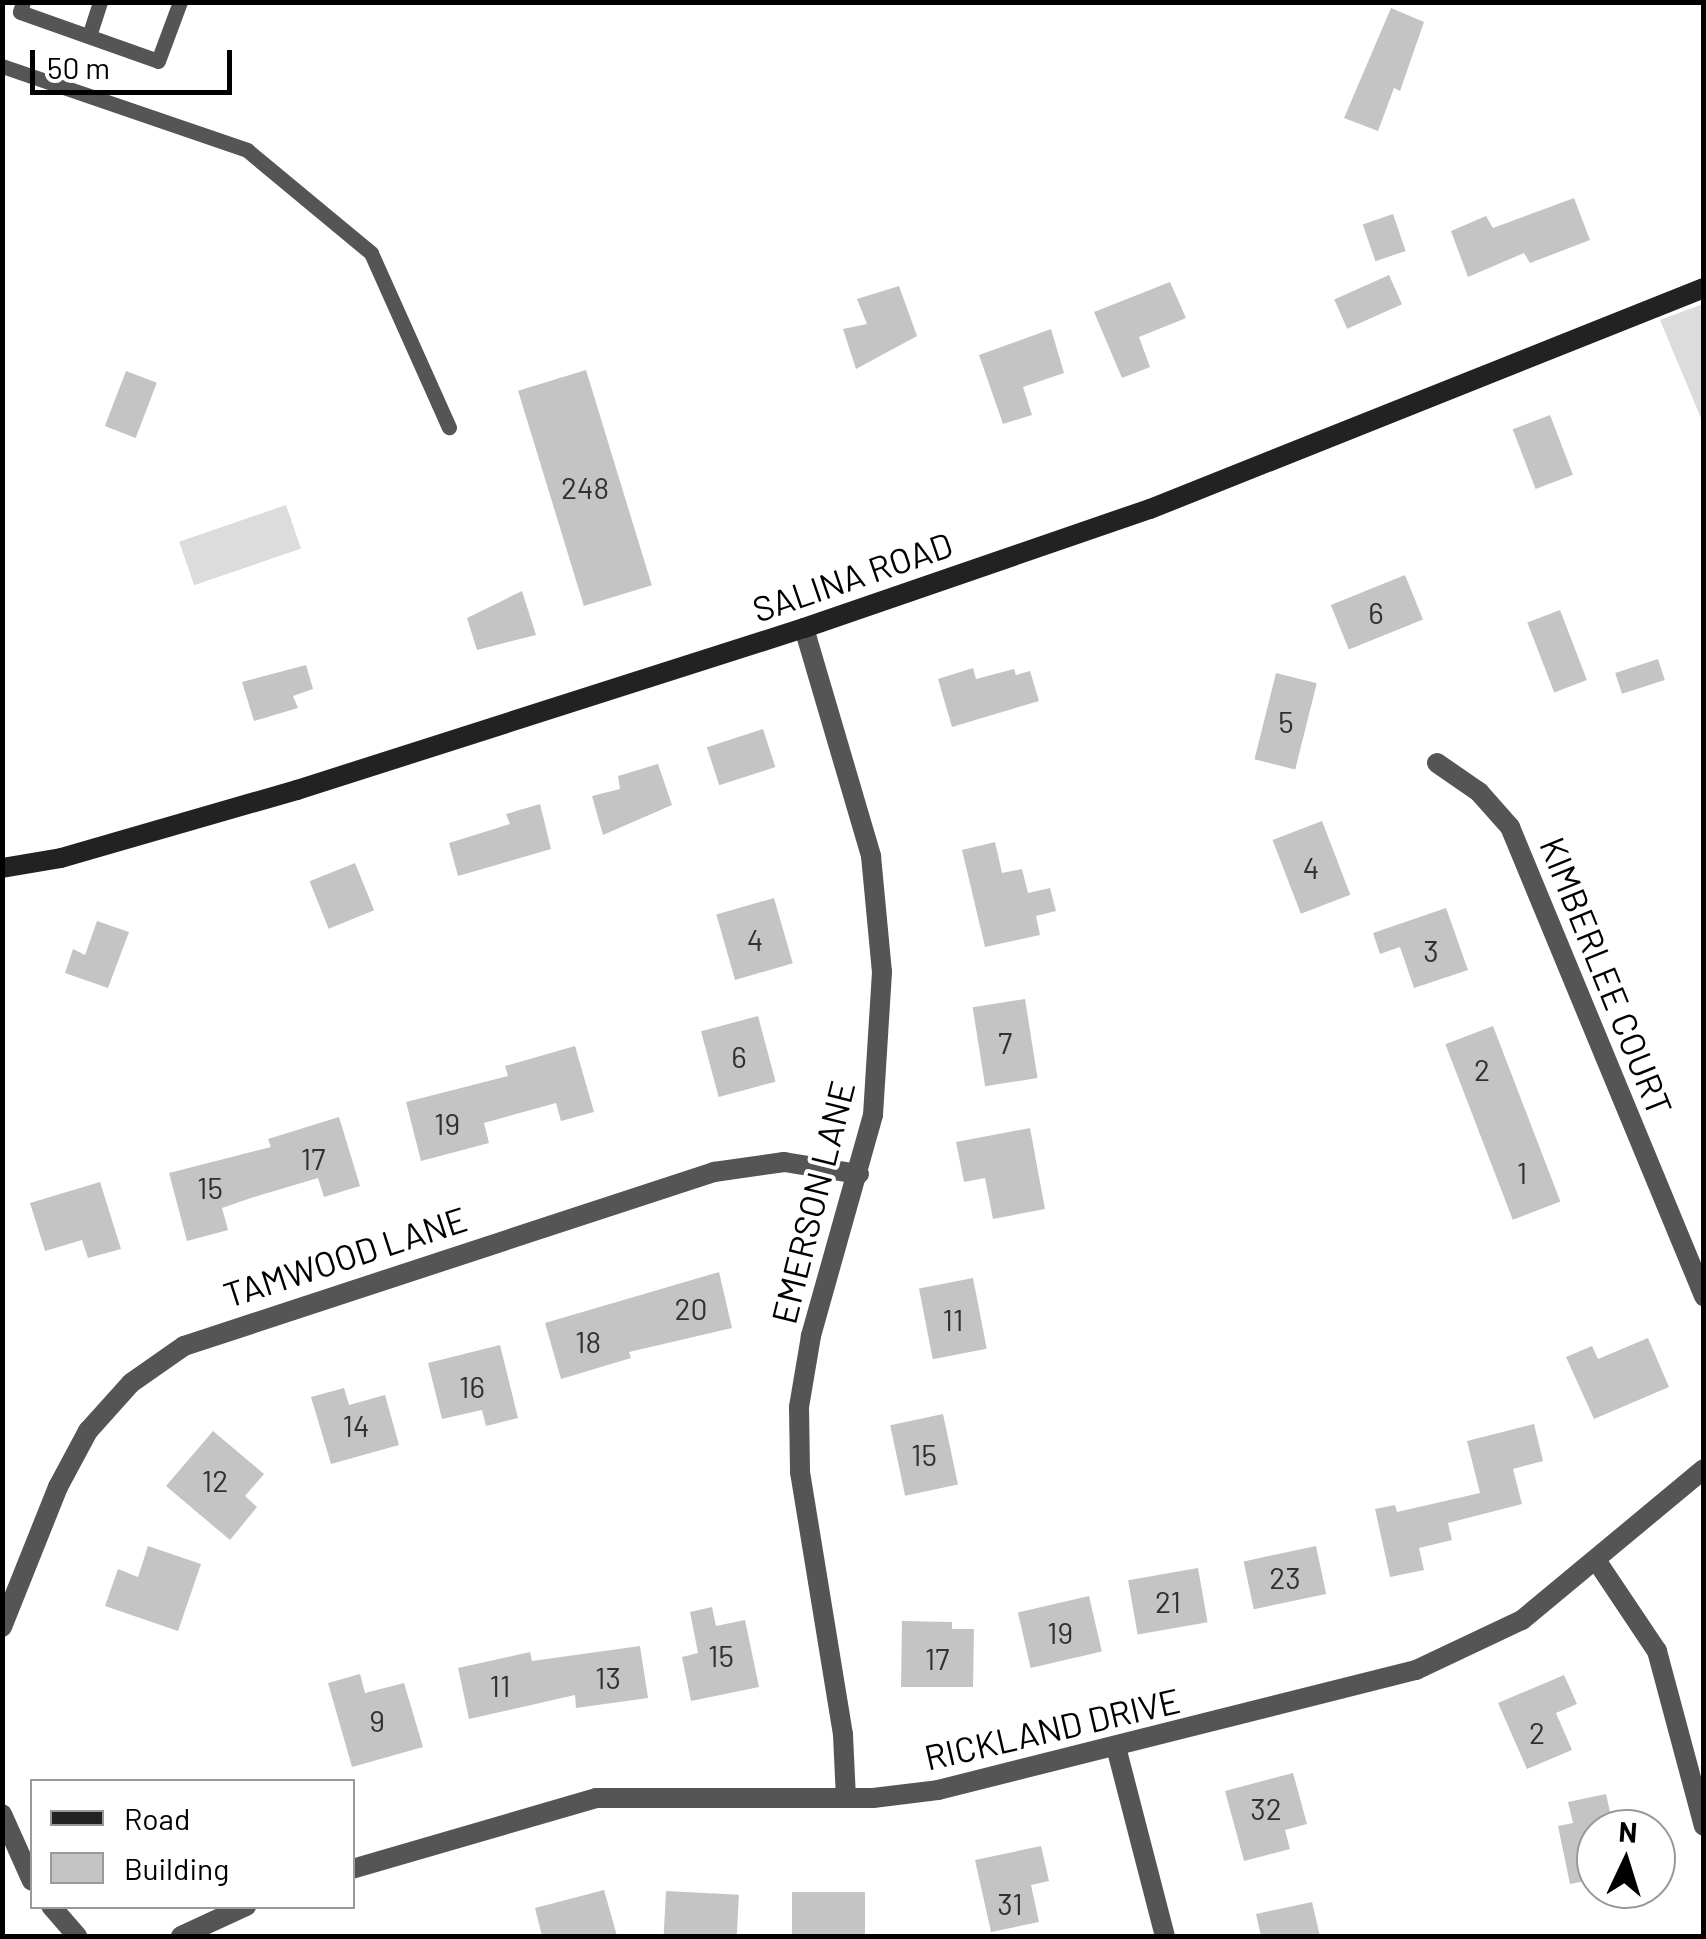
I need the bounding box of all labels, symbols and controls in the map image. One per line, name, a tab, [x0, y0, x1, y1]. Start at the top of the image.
scale bar	[35, 30, 238, 92]
text: 50 m	[47, 49, 110, 85]
house number: 248	[561, 469, 609, 505]
street label: SALINA ROAD	[747, 522, 957, 630]
house number: 6	[1368, 594, 1384, 630]
house number: 5	[1278, 703, 1294, 739]
street label: KIMBERLEE COURT	[1532, 831, 1682, 1121]
house number: 4	[1303, 849, 1319, 885]
house number: 4	[747, 921, 763, 957]
house number: 3	[1423, 932, 1439, 968]
house number: 7	[998, 1024, 1012, 1060]
house number: 6	[731, 1038, 747, 1074]
house number: 2	[1474, 1051, 1490, 1087]
street label: EMERSON LANE	[762, 1076, 862, 1328]
house number: 19	[434, 1105, 460, 1141]
house number: 17	[301, 1140, 325, 1176]
house number: 1	[1517, 1154, 1527, 1190]
house number: 15	[197, 1169, 223, 1205]
street label: TAMWOOD LANE	[218, 1197, 472, 1315]
house number: 20	[674, 1290, 708, 1326]
house number: 11	[942, 1301, 964, 1337]
house number: 18	[575, 1323, 601, 1359]
house number: 16	[459, 1368, 485, 1404]
house number: 14	[342, 1407, 370, 1443]
house number: 15	[911, 1436, 937, 1472]
house number: 12	[202, 1462, 228, 1498]
house number: 23	[1269, 1559, 1301, 1595]
house number: 21	[1155, 1583, 1181, 1619]
house number: 19	[1047, 1614, 1073, 1650]
house number: 15	[708, 1637, 734, 1673]
house number: 17	[925, 1640, 949, 1676]
house number: 13	[595, 1659, 621, 1695]
house number: 11	[489, 1667, 511, 1703]
street label: RICKLAND DRIVE	[920, 1678, 1184, 1778]
house number: 9	[369, 1702, 385, 1738]
house number: 2	[1529, 1714, 1545, 1750]
legend	[30, 1779, 355, 1909]
house number: 32	[1250, 1790, 1282, 1826]
text: Road	[124, 1800, 190, 1836]
north arrow	[1576, 1809, 1676, 1909]
text: N	[1617, 1813, 1638, 1849]
text: Building	[124, 1850, 229, 1886]
house number: 31	[997, 1885, 1023, 1921]

